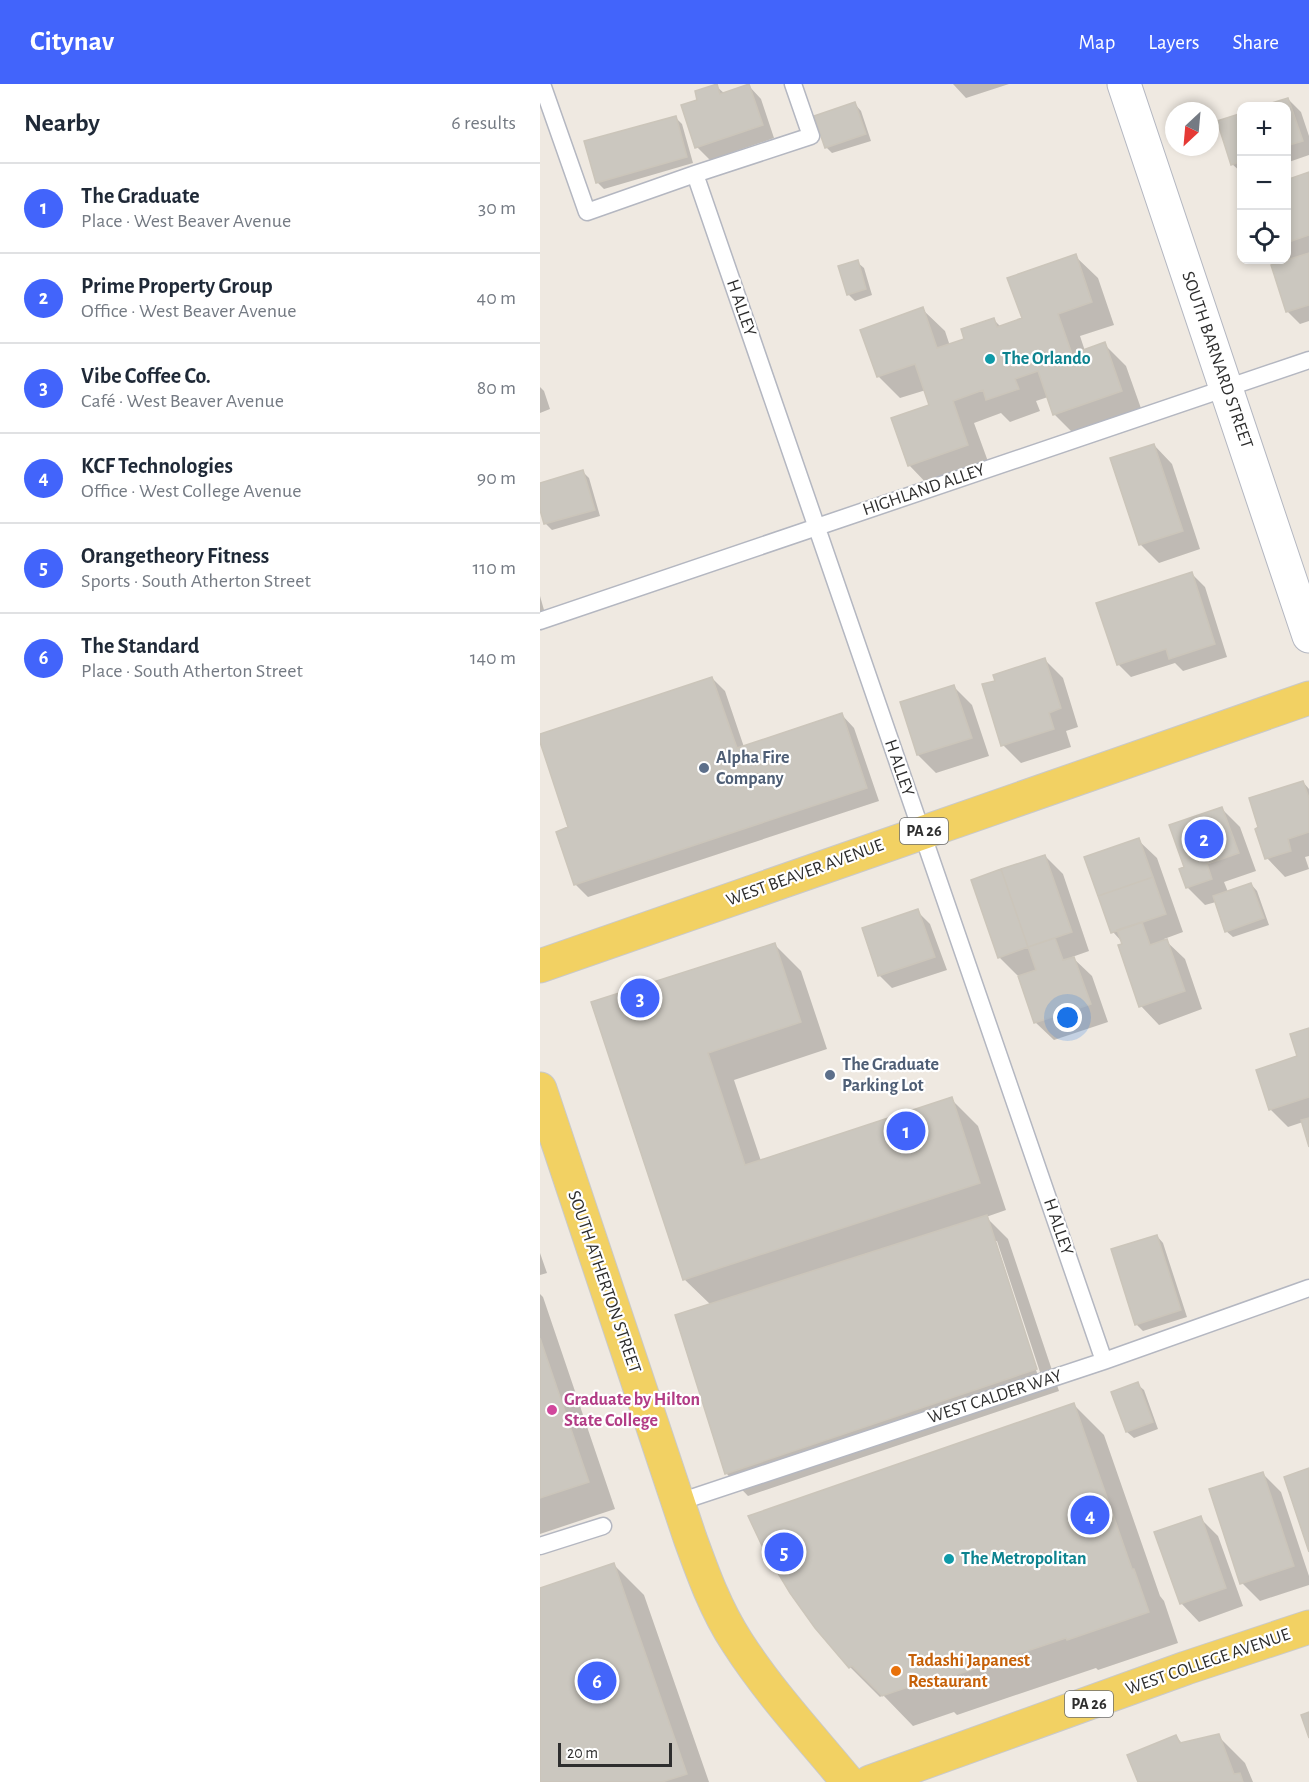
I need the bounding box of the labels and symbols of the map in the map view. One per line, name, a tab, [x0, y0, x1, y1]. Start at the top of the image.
north arrow	[1165, 102, 1219, 156]
street label: SOUTH BARNARD STREET	[1178, 269, 1256, 451]
street label: H ALLEY	[723, 277, 759, 339]
place label: The Orlando	[1002, 350, 1091, 368]
marker: The Orlando	[983, 352, 997, 366]
street label: HIGHLAND ALLEY	[860, 460, 988, 519]
street label: H ALLEY	[881, 737, 917, 799]
place label: Alpha Fire Company	[716, 749, 790, 788]
marker: Alpha Fire Company	[697, 761, 711, 775]
pin: 2	[1184, 816, 1224, 861]
road number: PA 26	[900, 818, 948, 844]
street label: WEST BEAVER AVENUE	[724, 836, 886, 910]
pin: 3	[620, 976, 660, 1020]
your location	[1053, 1003, 1082, 1032]
place label: The Graduate Parking Lot	[842, 1056, 939, 1095]
marker: The Graduate Parking Lot	[823, 1068, 837, 1082]
pin: 1	[886, 1108, 926, 1154]
street label: SOUTH ATHERTON STREET	[564, 1188, 644, 1376]
street label: H ALLEY	[1040, 1196, 1076, 1258]
street label: WEST CALDER WAY	[926, 1367, 1065, 1427]
place label: Graduate by Hilton State College	[564, 1391, 700, 1430]
marker: Graduate by Hilton State College	[545, 1403, 559, 1417]
pin: 4	[1070, 1492, 1110, 1538]
pin: 5	[764, 1530, 804, 1574]
place label: The Metropolitan	[961, 1550, 1087, 1568]
marker: The Metropolitan	[942, 1552, 956, 1566]
street label: WEST COLLEGE AVENUE	[1124, 1625, 1293, 1699]
place label: Tadashi Japanest Restaurant	[908, 1652, 1030, 1691]
pin: 6	[578, 1658, 616, 1704]
marker: Tadashi Japanest Restaurant	[889, 1664, 903, 1678]
road number: PA 26	[1065, 1691, 1113, 1717]
scale bar	[558, 1740, 672, 1768]

